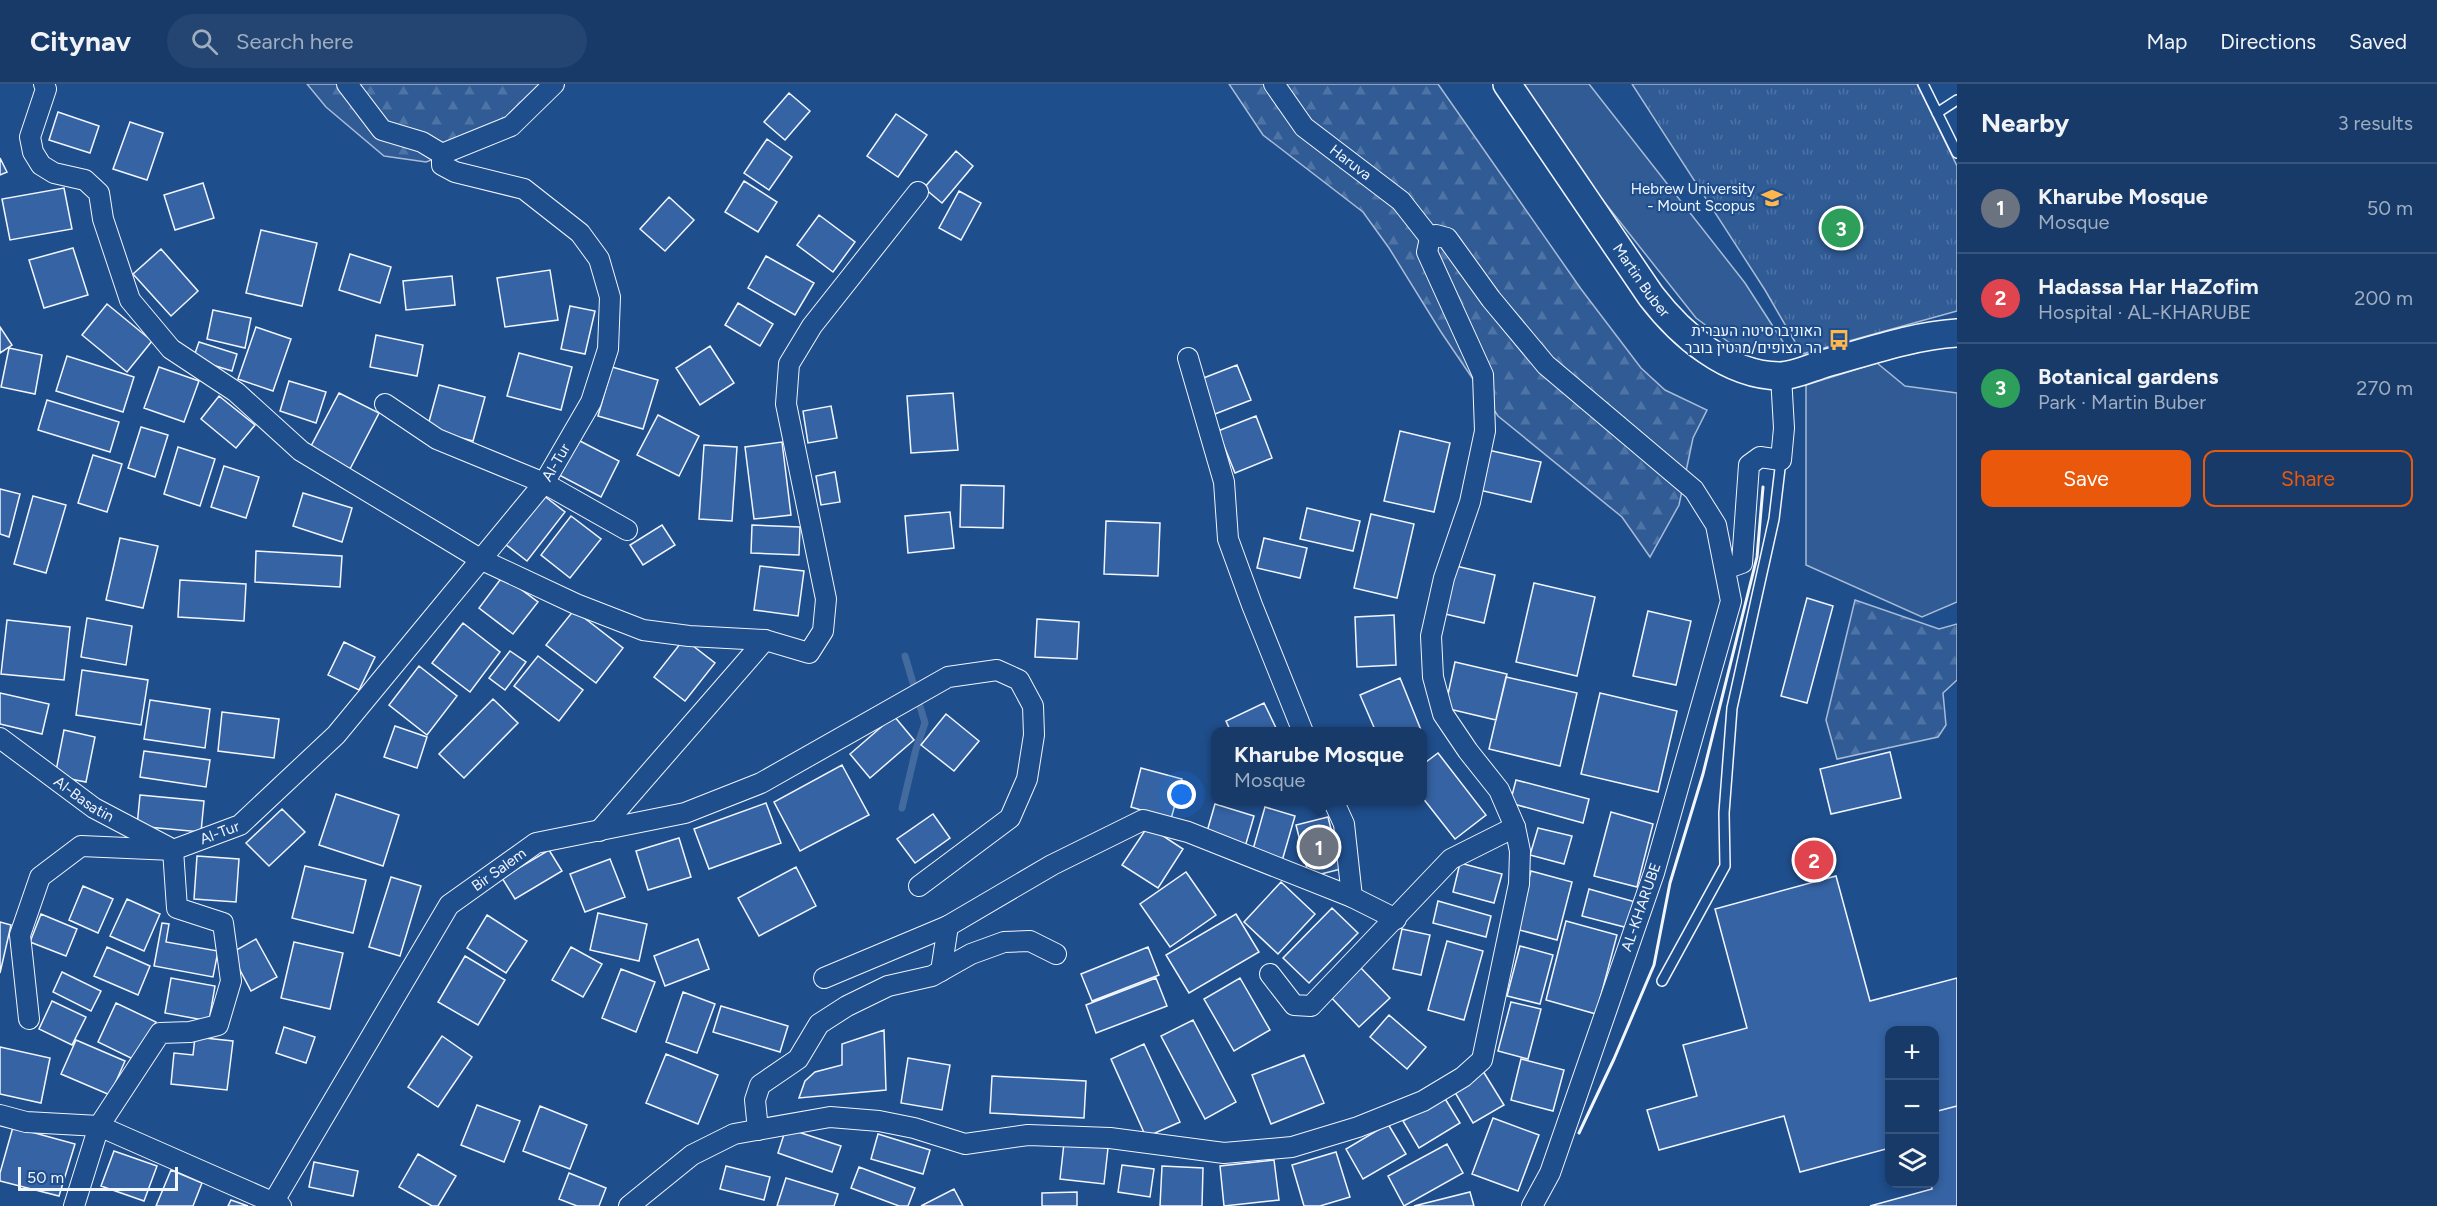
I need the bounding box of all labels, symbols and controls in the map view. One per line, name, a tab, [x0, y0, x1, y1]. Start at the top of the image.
search box	[167, 14, 587, 68]
text: Citynav	[30, 24, 131, 58]
icon: search	[188, 25, 221, 58]
text: Search here	[236, 28, 354, 55]
text: Map	[2146, 29, 2187, 54]
text: Directions	[2220, 29, 2316, 54]
text: Saved	[2349, 29, 2407, 54]
text: Nearby	[1981, 107, 2069, 139]
text: 3 results	[2338, 111, 2413, 135]
street label: Haruva	[1326, 141, 1375, 184]
place label: Hebrew University - Mount Scopus	[1631, 180, 1755, 215]
text: Kharube Mosque	[2038, 183, 2208, 210]
school or university icon: Hebrew University - Mount Scopus	[1760, 186, 1784, 210]
text: 1	[1996, 196, 2005, 220]
text: 50 m	[2367, 196, 2413, 220]
pin: 3	[1822, 206, 1860, 250]
text: Mosque	[2038, 210, 2109, 234]
street label: Martin Buber	[1609, 240, 1674, 321]
text: Hadassa Har HaZofim	[2038, 273, 2259, 300]
text: 2	[1995, 286, 2006, 310]
text: 200 m	[2354, 286, 2413, 310]
text: Hospital · AL-KHARUBE	[2038, 300, 2251, 324]
place label: האוניברסיטה העברית הר הצופים/מרטין בובר	[1685, 322, 1822, 357]
bus stop icon: האוניברסיטה העברית הר הצופים/מרטין בובר	[1827, 328, 1851, 352]
text: Botanical gardens	[2038, 363, 2219, 390]
text: 3	[1995, 376, 2006, 400]
text: 270 m	[2356, 376, 2413, 400]
text: Park · Martin Buber	[2038, 390, 2206, 414]
street label: Al-Tur	[538, 440, 574, 485]
button: Save	[1981, 450, 2191, 507]
button: Share	[2203, 450, 2413, 507]
popup	[1211, 727, 1427, 805]
text: Kharube Mosque	[1234, 741, 1404, 768]
text: Mosque	[1234, 768, 1306, 792]
street label: Al-Basatin	[50, 772, 117, 826]
your location	[1167, 780, 1196, 809]
street label: Al-Tur	[197, 817, 242, 848]
pin: 1	[1300, 824, 1338, 870]
pin: 2	[1794, 838, 1834, 882]
street label: Bir Salem	[468, 844, 530, 895]
street label: AL-KHARUBE	[1617, 860, 1665, 954]
map controls	[1885, 1026, 1939, 1188]
button: +	[1885, 1026, 1939, 1080]
button: −	[1885, 1080, 1939, 1134]
button: layers	[1885, 1134, 1939, 1188]
scale bar	[18, 1164, 178, 1192]
text: 50 m	[27, 1168, 64, 1187]

